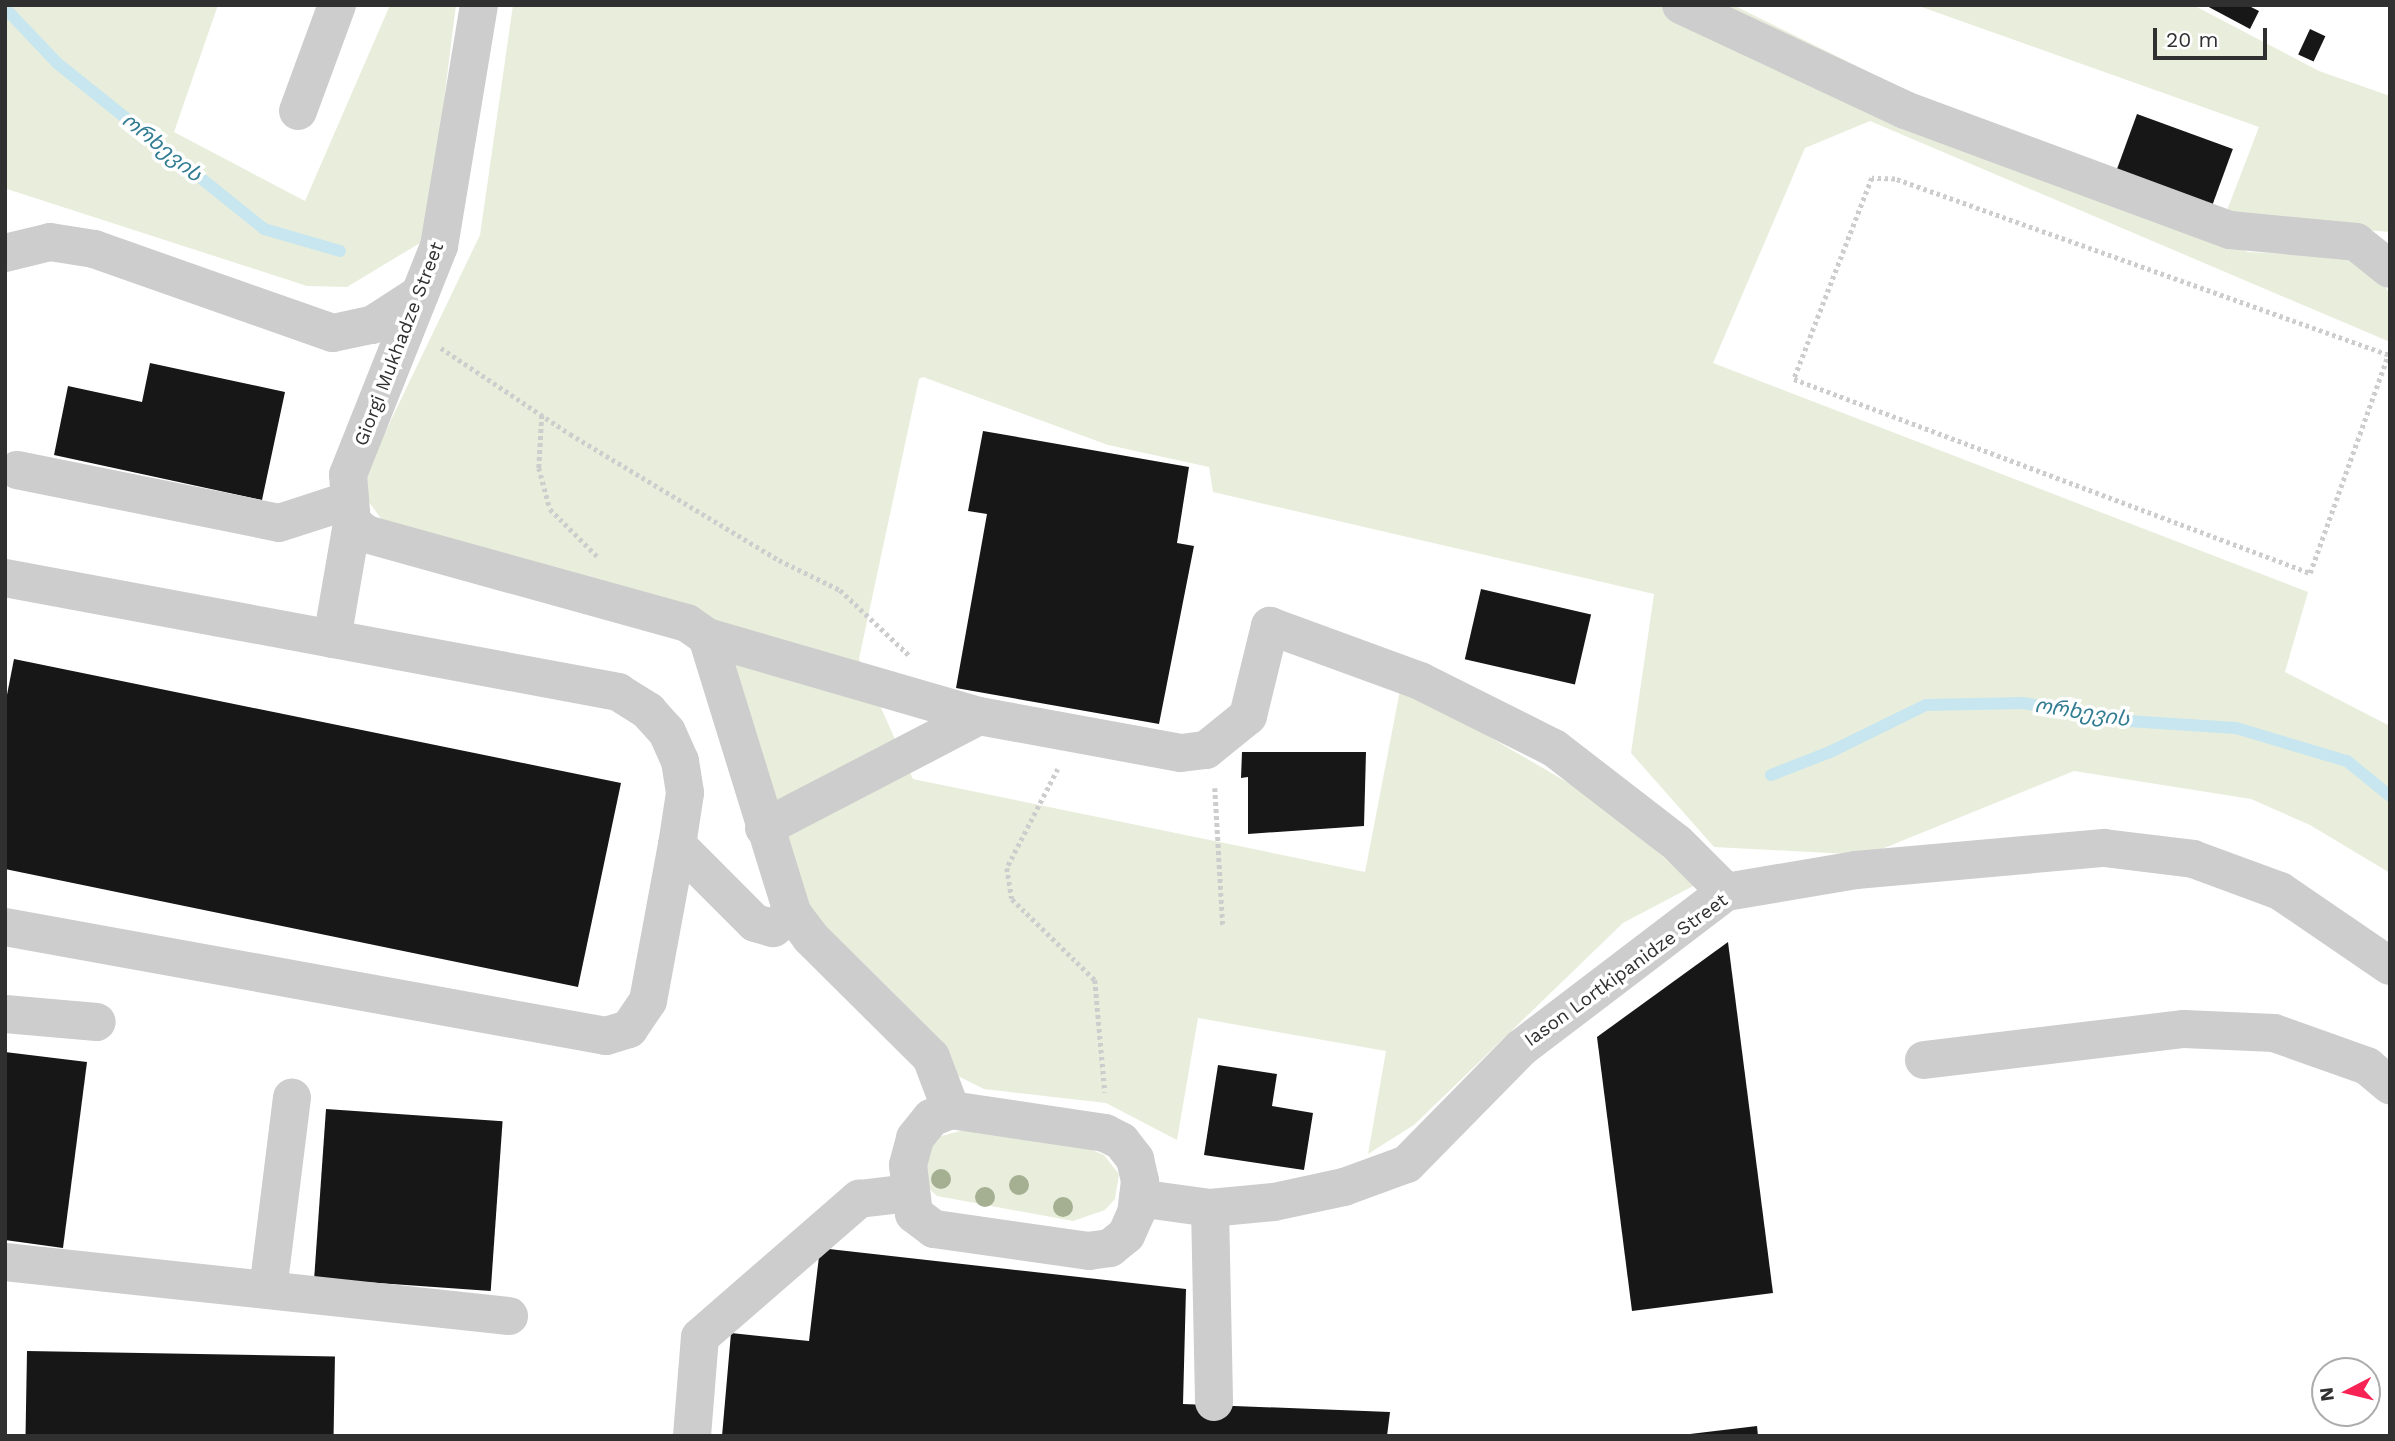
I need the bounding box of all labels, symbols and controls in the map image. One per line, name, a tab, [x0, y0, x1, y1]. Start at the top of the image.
scale bar	[2157, 14, 2271, 58]
text: 20 m	[2166, 27, 2218, 52]
water label: ორხევის	[117, 107, 207, 187]
street label: Giorgi Mukhadze Street	[350, 239, 448, 449]
water label: ორხევის	[2033, 692, 2131, 732]
street label: Iason Lortkipanidze Street	[1520, 889, 1732, 1051]
north arrow	[2311, 1357, 2381, 1427]
text: N	[2314, 1386, 2339, 1403]

